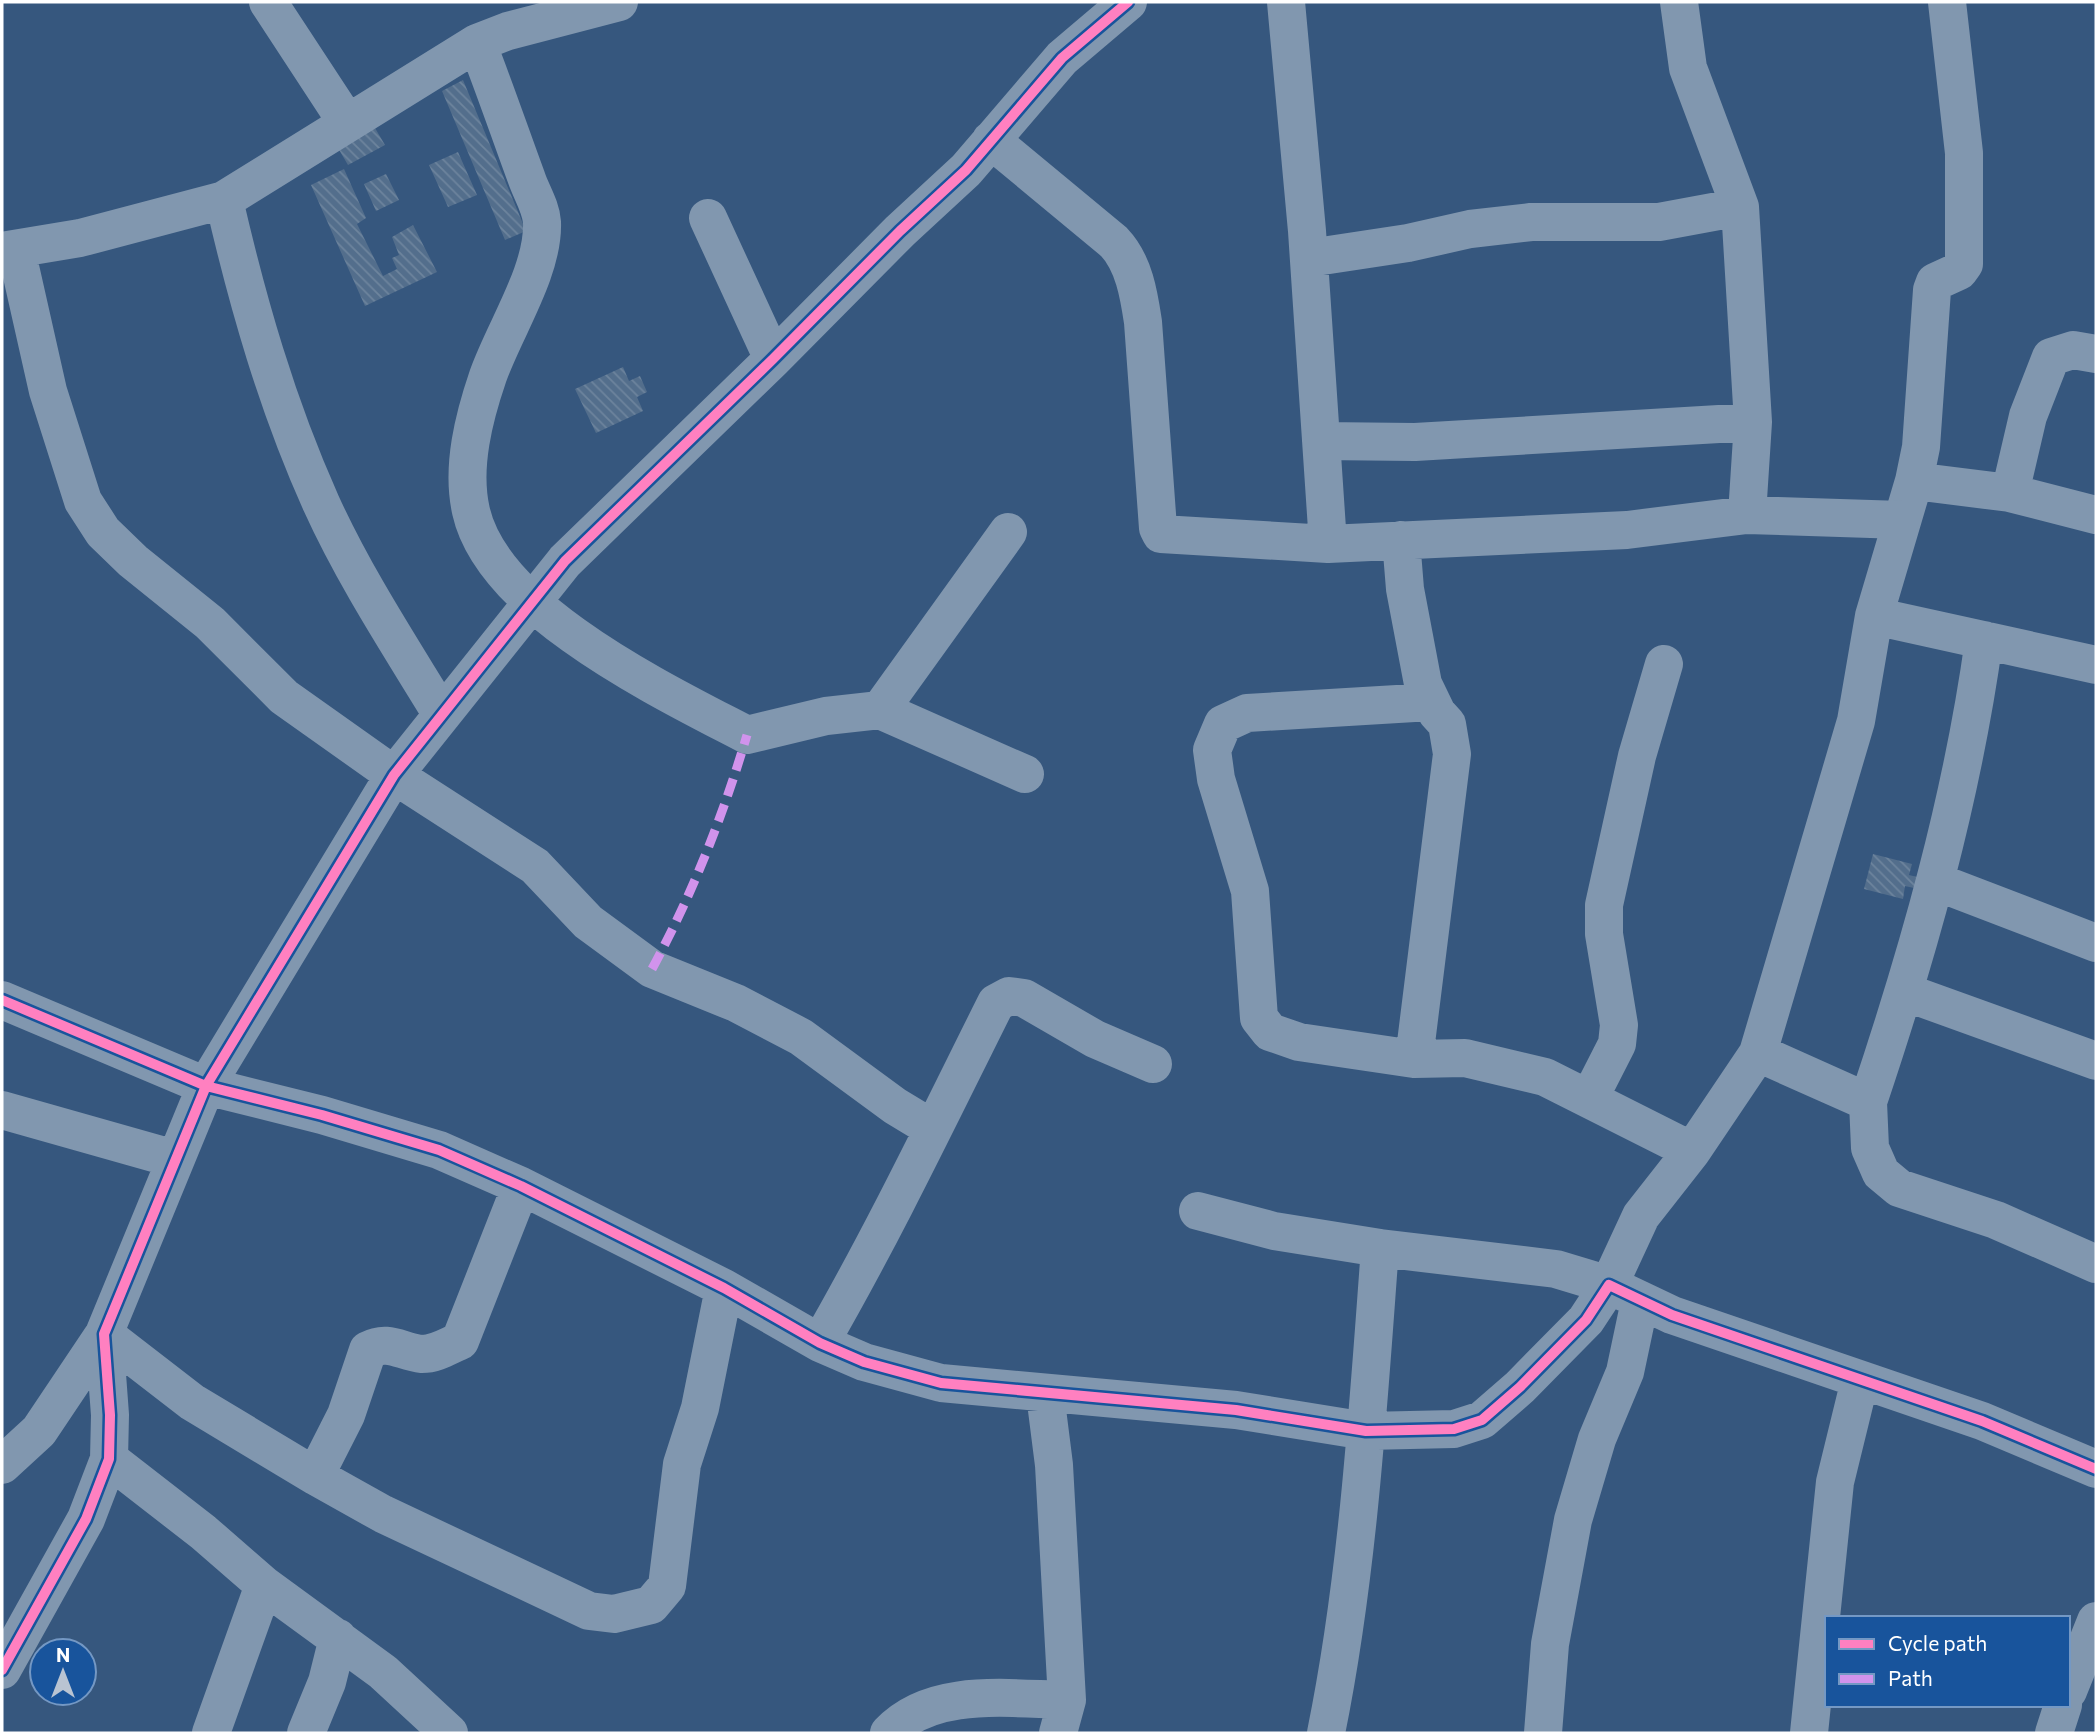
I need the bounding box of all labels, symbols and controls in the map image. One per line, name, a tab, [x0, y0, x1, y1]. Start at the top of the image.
legend	[1825, 1616, 2070, 1707]
text: Cycle path	[1888, 1630, 1987, 1655]
north arrow	[28, 1637, 98, 1707]
text: N	[56, 1643, 70, 1666]
text: Path	[1888, 1665, 1933, 1690]

